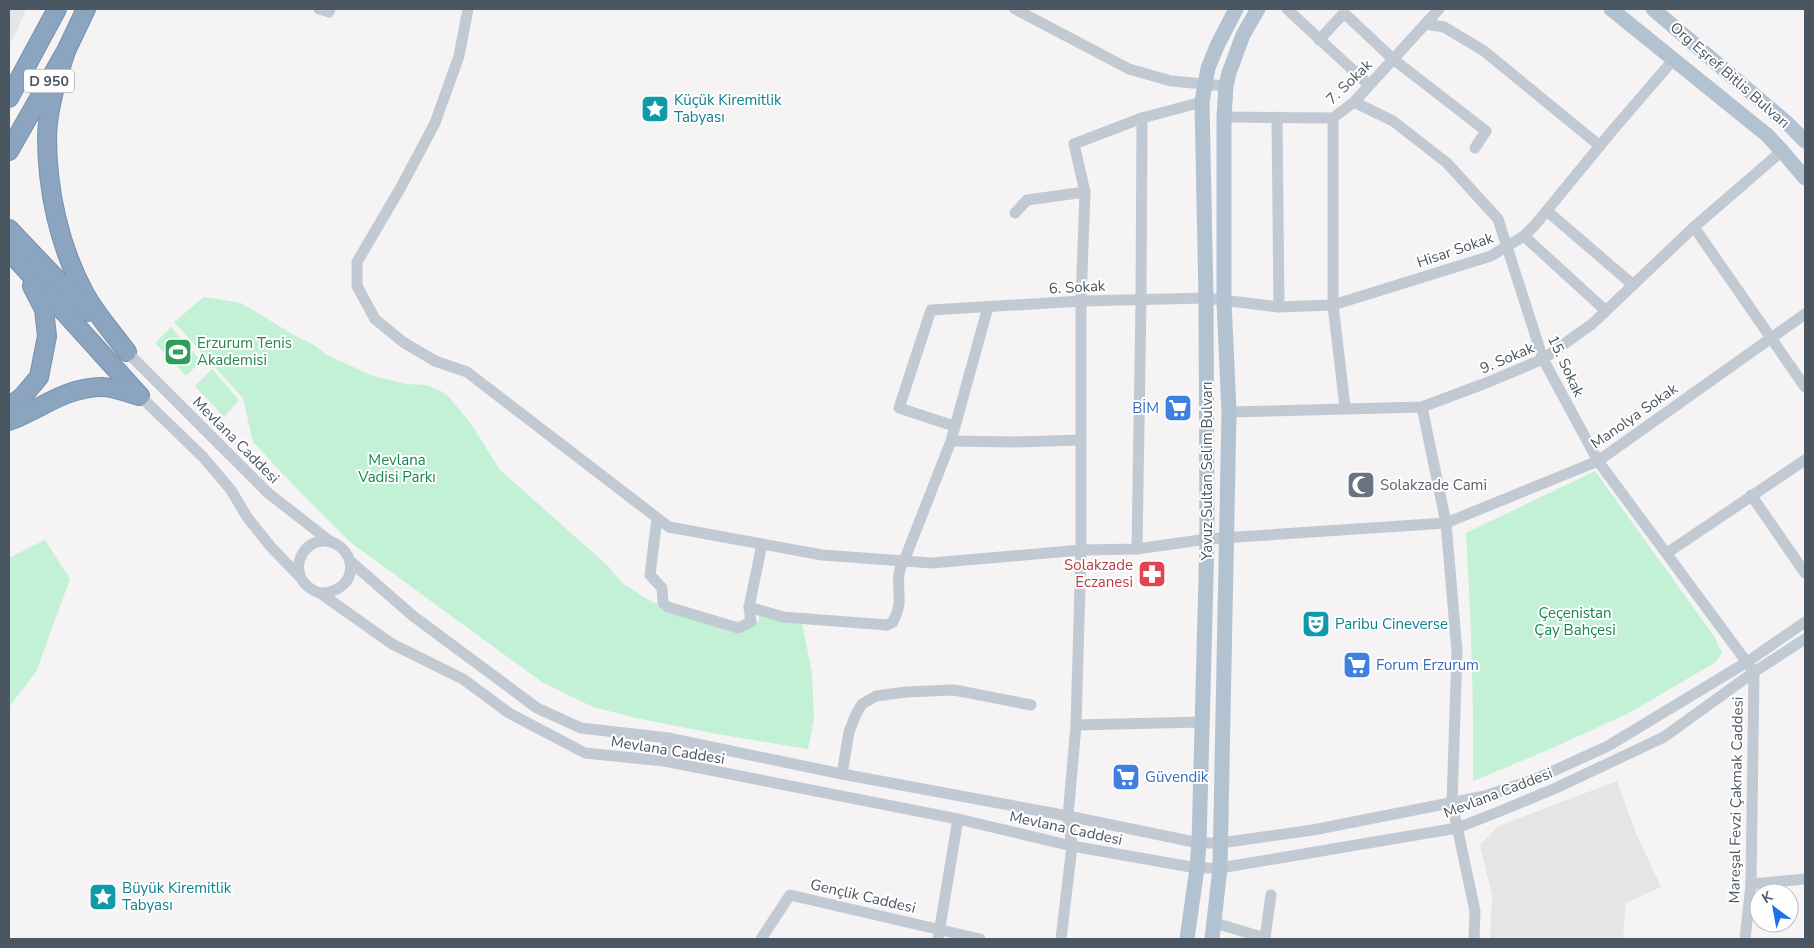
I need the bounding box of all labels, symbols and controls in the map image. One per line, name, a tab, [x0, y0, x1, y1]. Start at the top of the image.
street label: Org Eşref Bitlis Bulvarı	[1666, 17, 1794, 133]
street label: 7. Sokak	[1322, 55, 1377, 109]
road number: D 950	[24, 70, 74, 92]
place label: Küçük Kiremitlik Tabyası	[674, 90, 782, 127]
place icon: Küçük Kiremitlik Tabyası	[640, 94, 670, 124]
street label: Hisar Sokak	[1414, 227, 1496, 272]
street label: 6. Sokak	[1048, 276, 1106, 298]
street label: 15. Sokak	[1543, 332, 1589, 400]
place label: Erzurum Tenis Akademisi	[197, 333, 292, 370]
sports icon: Erzurum Tenis Akademisi	[163, 337, 193, 367]
street label: 9. Sokak	[1477, 338, 1537, 378]
street label: Manolya Sokak	[1587, 378, 1682, 453]
street label: Yavuz Sultan Selim Bulvarı	[1197, 381, 1217, 562]
street label: Mevlana Caddesi	[188, 392, 284, 488]
supermarket icon: BİM	[1163, 393, 1193, 423]
place label: BİM	[1132, 398, 1159, 418]
park label: Mevlana Vadisi Parkı	[357, 450, 436, 487]
mosque icon: Solakzade Cami	[1346, 470, 1376, 500]
place label: Solakzade Cami	[1380, 475, 1487, 495]
place label: Solakzade Eczanesi	[1064, 555, 1133, 592]
pharmacy icon: Solakzade Eczanesi	[1137, 559, 1167, 589]
park label: Çeçenistan Çay Bahçesi	[1534, 603, 1616, 640]
theatre icon: Paribu Cineverse	[1301, 609, 1331, 639]
place label: Paribu Cineverse	[1335, 614, 1448, 634]
supermarket icon: Forum Erzurum	[1342, 650, 1372, 680]
place label: Forum Erzurum	[1376, 655, 1479, 675]
street label: Mareşal Fevzi Çakmak Caddesi	[1724, 697, 1748, 903]
street label: Mevlana Caddesi	[610, 731, 726, 769]
supermarket icon: Güvendik	[1111, 762, 1141, 792]
street label: Mevlana Caddesi	[1441, 763, 1555, 823]
place label: Güvendik	[1145, 767, 1209, 787]
street label: Mevlana Caddesi	[1008, 806, 1124, 850]
street label: Gençlik Caddesi	[808, 874, 918, 918]
place label: Büyük Kiremitlik Tabyası	[122, 878, 232, 915]
place icon: Büyük Kiremitlik Tabyası	[88, 882, 118, 912]
north arrow	[1749, 883, 1799, 933]
text: K	[1758, 887, 1777, 908]

